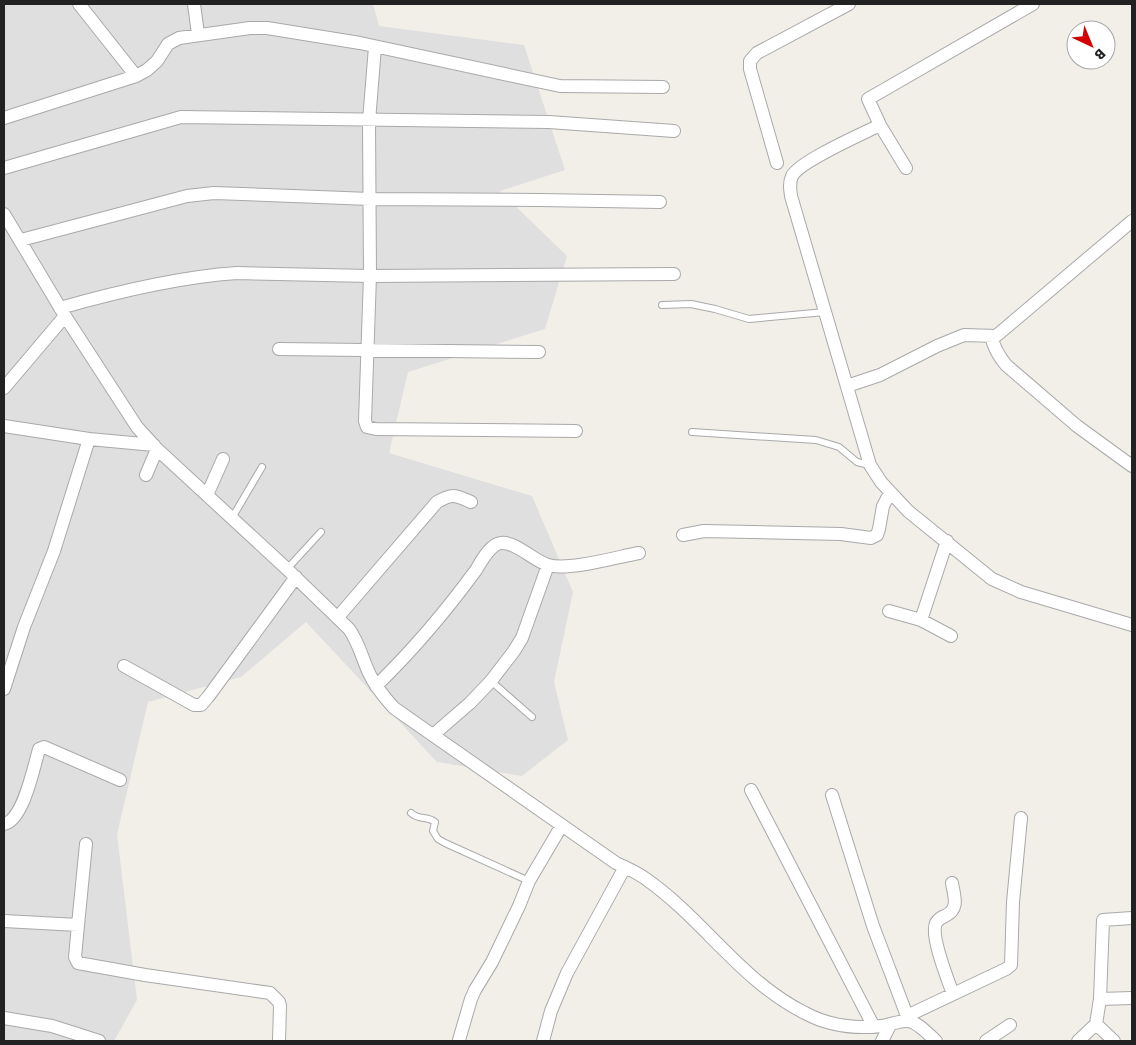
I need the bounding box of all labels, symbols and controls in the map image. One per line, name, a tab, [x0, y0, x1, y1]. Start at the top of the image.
north arrow	[1066, 20, 1116, 70]
text: B	[1090, 45, 1109, 63]

